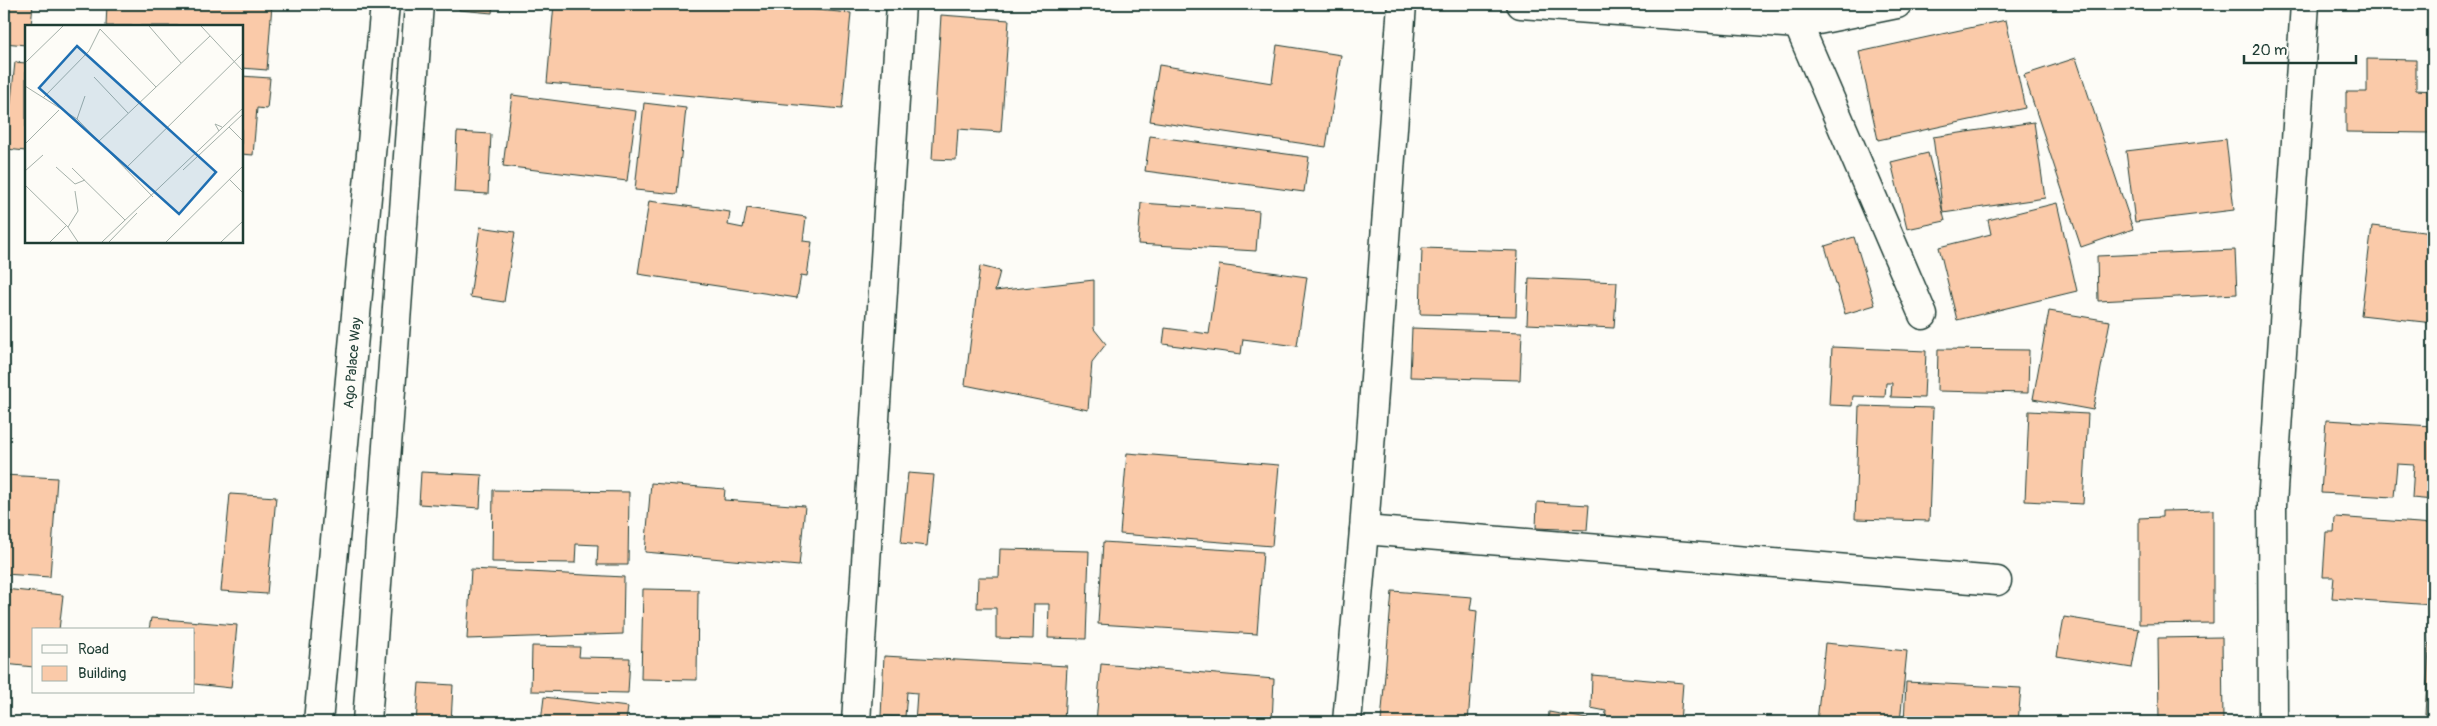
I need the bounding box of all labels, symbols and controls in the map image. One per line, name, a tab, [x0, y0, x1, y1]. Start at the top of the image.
inset map	[25, 25, 242, 242]
scale bar	[2244, 32, 2357, 64]
text: 20 m	[2252, 41, 2287, 60]
street label: Ago Palace Way	[340, 317, 365, 409]
legend	[32, 628, 195, 694]
text: Road	[78, 640, 109, 659]
text: Building	[78, 664, 126, 683]

